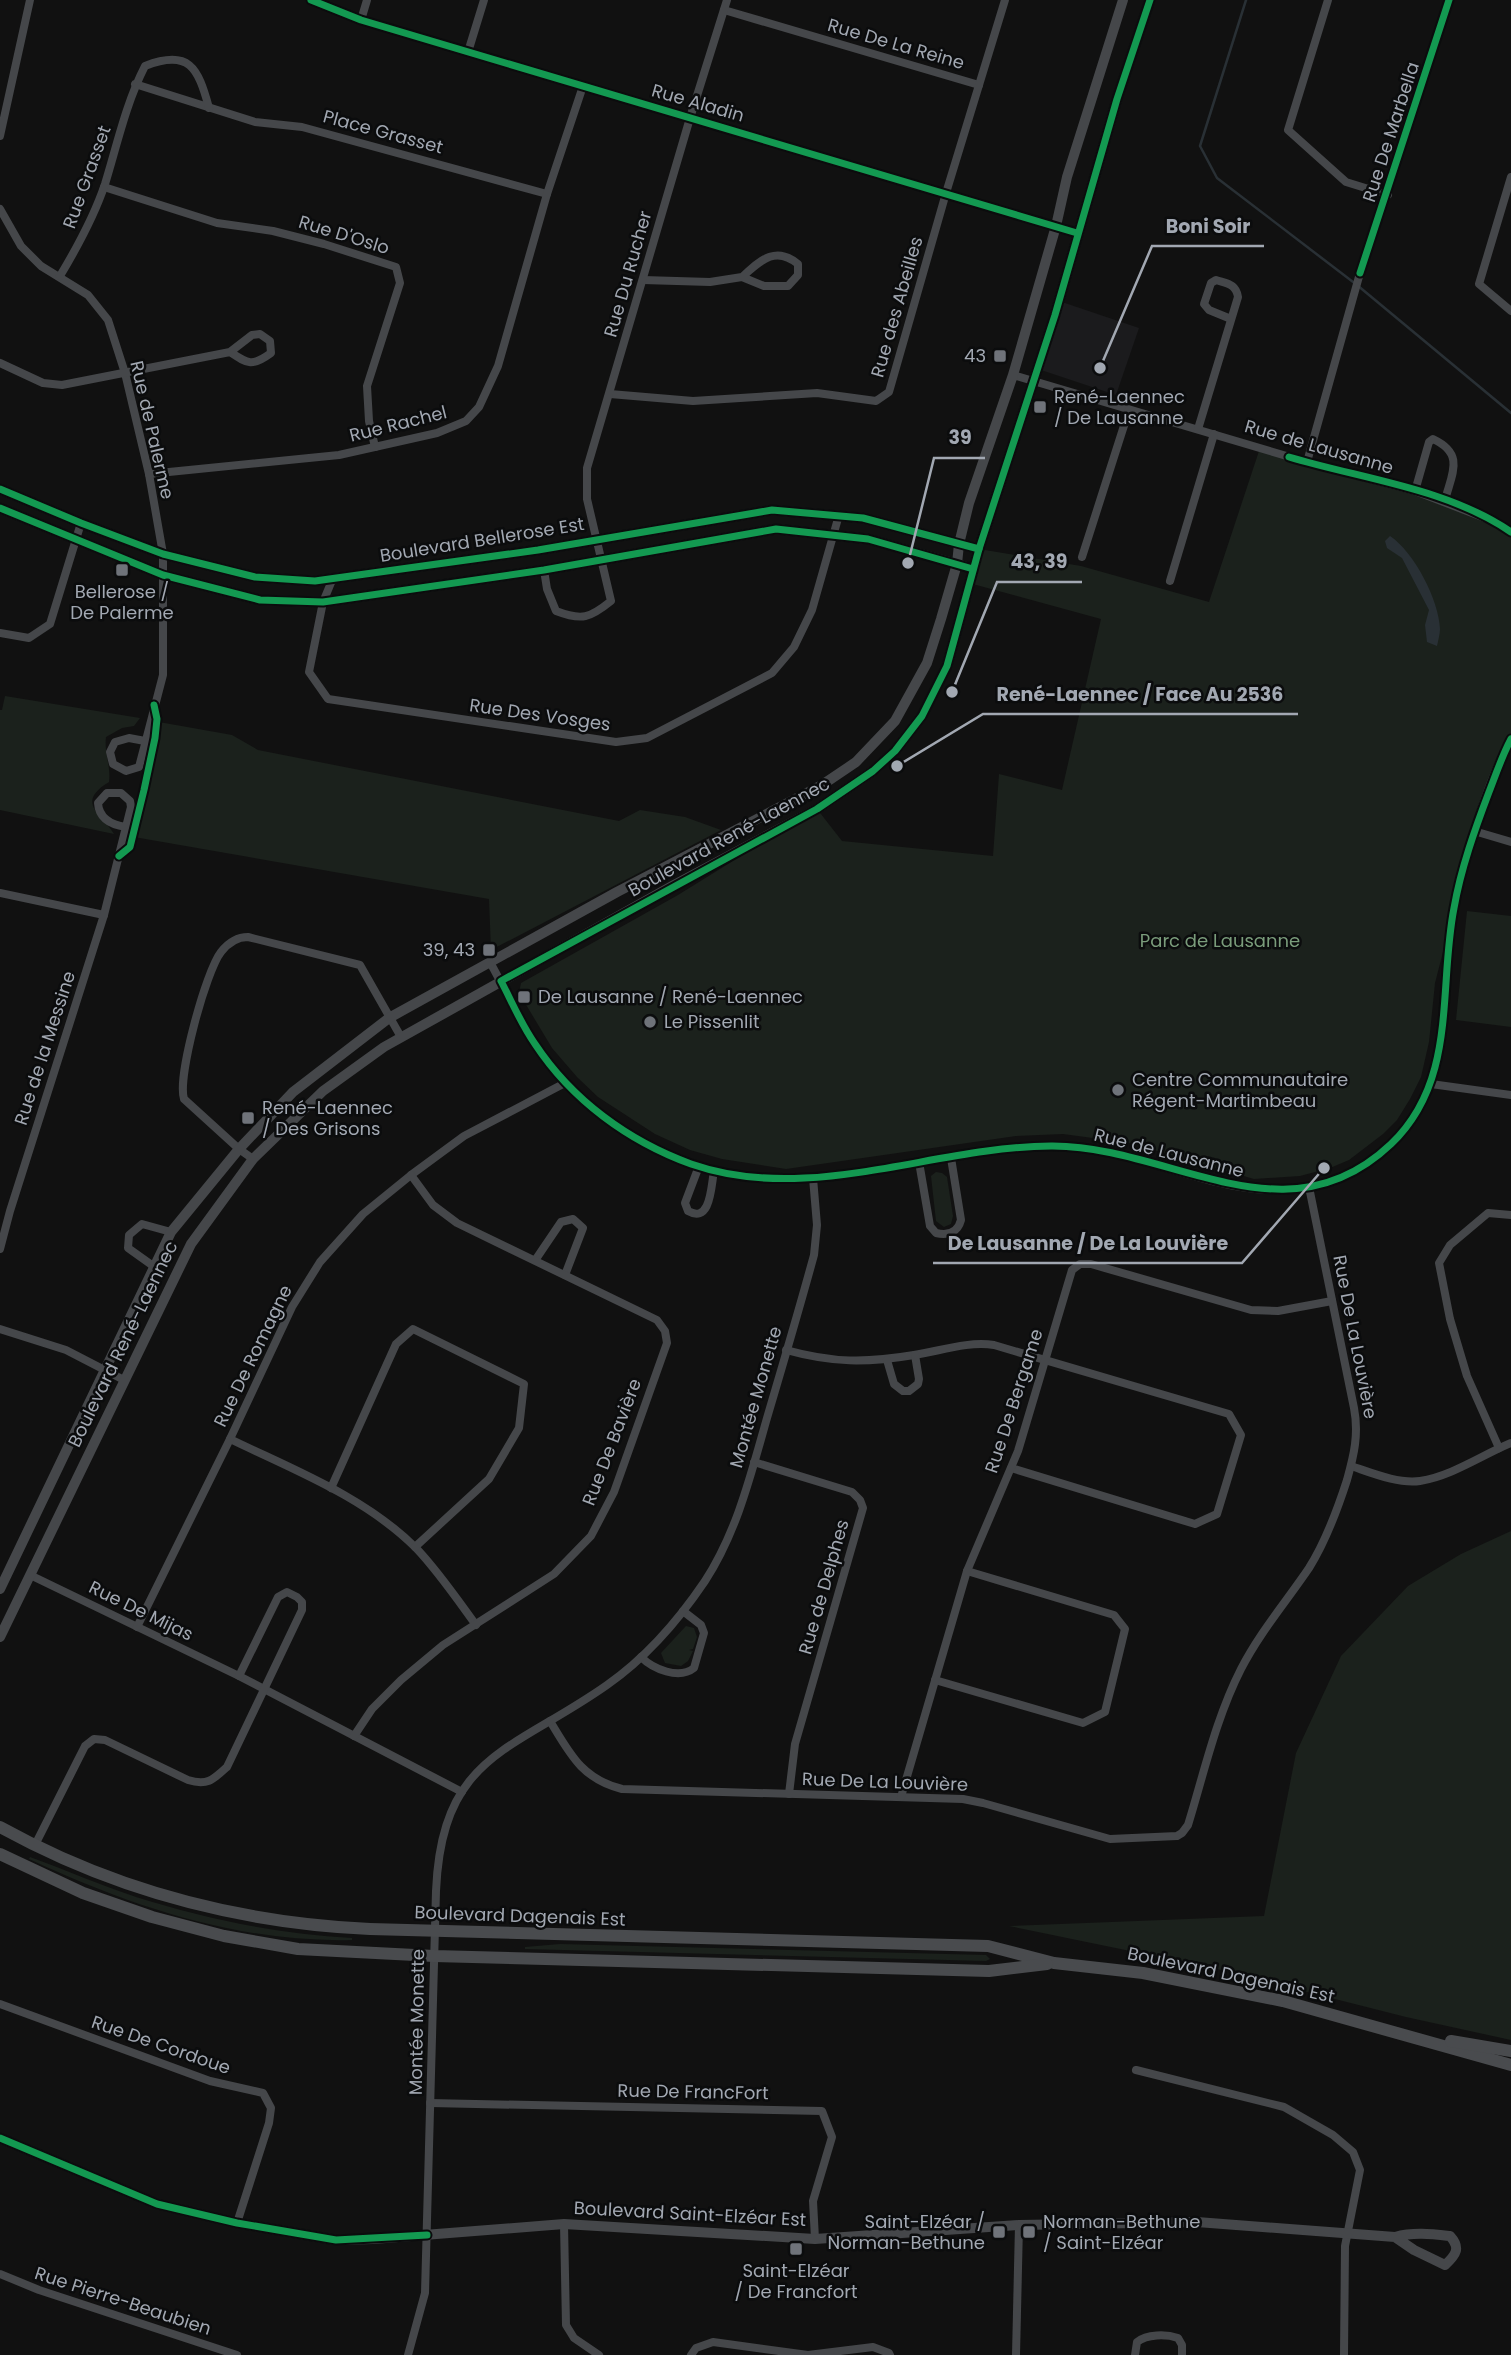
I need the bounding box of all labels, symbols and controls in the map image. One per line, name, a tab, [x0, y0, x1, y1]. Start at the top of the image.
street label: Rue De La Reine	[825, 12, 967, 75]
street label: Rue De Marbella	[1356, 59, 1425, 205]
street label: Rue Aladin	[649, 77, 747, 128]
street label: Place Grasset	[320, 103, 446, 160]
street label: Rue Grasset	[56, 122, 117, 232]
callout: Boni Soir	[1152, 206, 1264, 246]
street label: Rue Du Rucher	[598, 208, 658, 340]
street label: Rue D'Oslo	[296, 209, 393, 260]
text: Boni Soir	[1166, 213, 1250, 240]
street label: Rue des Abeilles	[864, 234, 929, 380]
place label: 43	[964, 343, 986, 368]
marker: 43	[992, 348, 1008, 364]
street label: Rue de Palerme	[124, 358, 181, 501]
place label: René-Laennec / De Lausanne	[1054, 384, 1185, 430]
street label: Rue Rachel	[347, 399, 449, 448]
marker: René-Laennec / De Lausanne	[1032, 399, 1048, 415]
street label: Rue de Lausanne	[1242, 413, 1397, 480]
callout: 39	[934, 418, 985, 458]
text: 39	[948, 424, 972, 451]
street label: Boulevard Bellerose Est	[378, 511, 586, 568]
callout: 43, 39	[997, 542, 1082, 582]
text: 43, 39	[1010, 548, 1068, 575]
marker: Bellerose / De Palerme	[114, 562, 130, 578]
place label: Bellerose / De Palerme	[70, 579, 174, 625]
callout: René-Laennec / Face Au 2536	[983, 674, 1298, 714]
text: René-Laennec / Face Au 2536	[997, 681, 1283, 708]
street label: Rue Des Vosges	[468, 692, 612, 737]
street label: Boulevard René-Laennec	[624, 771, 834, 902]
park label: Parc de Lausanne	[1140, 928, 1300, 953]
place label: 39, 43	[423, 937, 475, 962]
marker: 39, 43	[481, 942, 497, 958]
street label: Rue de la Messine	[8, 968, 81, 1128]
place label: De Lausanne / René-Laennec	[538, 984, 803, 1009]
marker: De Lausanne / René-Laennec	[516, 989, 532, 1005]
place label: Le Pissenlit	[664, 1009, 759, 1034]
marker: Le Pissenlit	[642, 1014, 658, 1030]
place label: Centre Communautaire Régent-Martimbeau	[1132, 1067, 1348, 1113]
marker: Centre Communautaire Régent-Martimbeau	[1110, 1082, 1126, 1098]
place label: René-Laennec / Des Grisons	[262, 1095, 393, 1141]
marker: René-Laennec / Des Grisons	[240, 1110, 256, 1126]
street label: Rue de Lausanne	[1091, 1122, 1247, 1183]
callout: De Lausanne / De La Louvière	[933, 1223, 1242, 1263]
text: De Lausanne / De La Louvière	[948, 1230, 1228, 1257]
street label: Boulevard René-Laennec	[62, 1236, 183, 1451]
street label: Rue De La Louvière	[1327, 1253, 1384, 1421]
street label: Rue De Romagne	[207, 1281, 298, 1431]
street label: Montée Monette	[723, 1323, 788, 1471]
street label: Rue De Bergame	[978, 1326, 1049, 1476]
street label: Rue De Bavière	[576, 1375, 647, 1509]
street label: Rue de Delphes	[792, 1517, 855, 1657]
street label: Rue De Mijas	[85, 1575, 198, 1647]
street label: Rue De La Louvière	[802, 1766, 969, 1797]
street label: Boulevard Dagenais Est	[414, 1899, 626, 1932]
street label: Boulevard Dagenais Est	[1125, 1940, 1337, 2009]
street label: Montée Monette	[403, 1949, 430, 2095]
street label: Rue De Cordoue	[88, 2009, 234, 2080]
street label: Rue De FrancFort	[617, 2078, 769, 2105]
street label: Boulevard Saint-Elzéar Est	[573, 2195, 807, 2232]
place label: Saint-Elzéar / Norman-Bethune	[828, 2209, 985, 2255]
place label: Norman-Bethune / Saint-Elzéar	[1043, 2209, 1201, 2255]
marker: Saint-Elzéar / Norman-Bethune	[991, 2224, 1007, 2240]
marker: Norman-Bethune / Saint-Elzéar	[1021, 2224, 1037, 2240]
marker: Saint-Elzéar / De Francfort	[788, 2241, 804, 2257]
place label: Saint-Elzéar / De Francfort	[734, 2258, 858, 2304]
street label: Rue Pierre-Beaubien	[32, 2260, 215, 2341]

